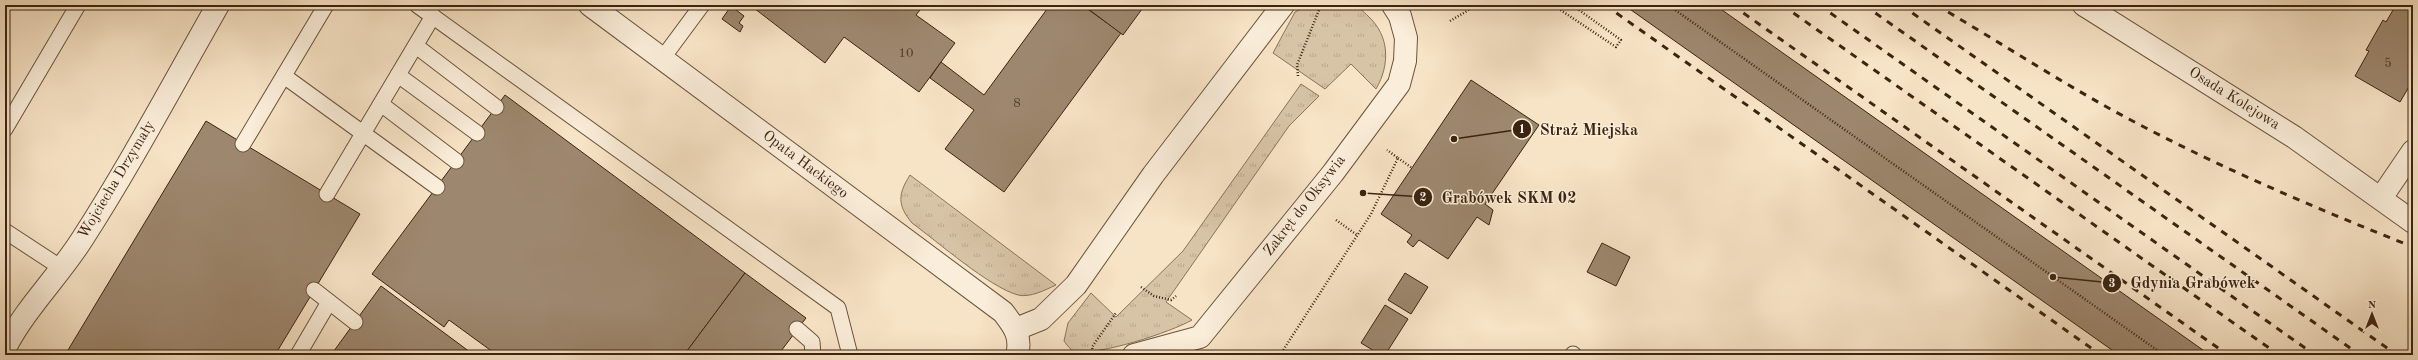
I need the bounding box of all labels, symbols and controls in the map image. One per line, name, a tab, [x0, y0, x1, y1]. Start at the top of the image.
house number: 10	[898, 47, 914, 60]
house number: 5	[2384, 57, 2392, 70]
street label: Osada Kolejowa	[2186, 65, 2283, 133]
house number: 8	[1013, 97, 1021, 110]
callout: Straż Miejska	[1512, 115, 1646, 143]
street label: Wojciecha Drzymały	[76, 118, 158, 241]
text: Straż Miejska	[1540, 123, 1638, 139]
text: 1	[1519, 124, 1525, 136]
street label: Opata Hackiego	[760, 128, 850, 202]
street label: Zakręt do Oksywia	[1261, 153, 1349, 259]
callout: Grabówek SKM 02	[1413, 183, 1584, 211]
text: Grabówek SKM 02	[1442, 191, 1576, 207]
text: 2	[1420, 192, 1427, 204]
callout: Gdynia Grabówek	[2102, 269, 2264, 297]
text: Gdynia Grabówek	[2130, 276, 2256, 292]
text: 3	[2109, 278, 2116, 290]
north arrow	[2352, 294, 2392, 334]
text: N	[2368, 300, 2377, 311]

